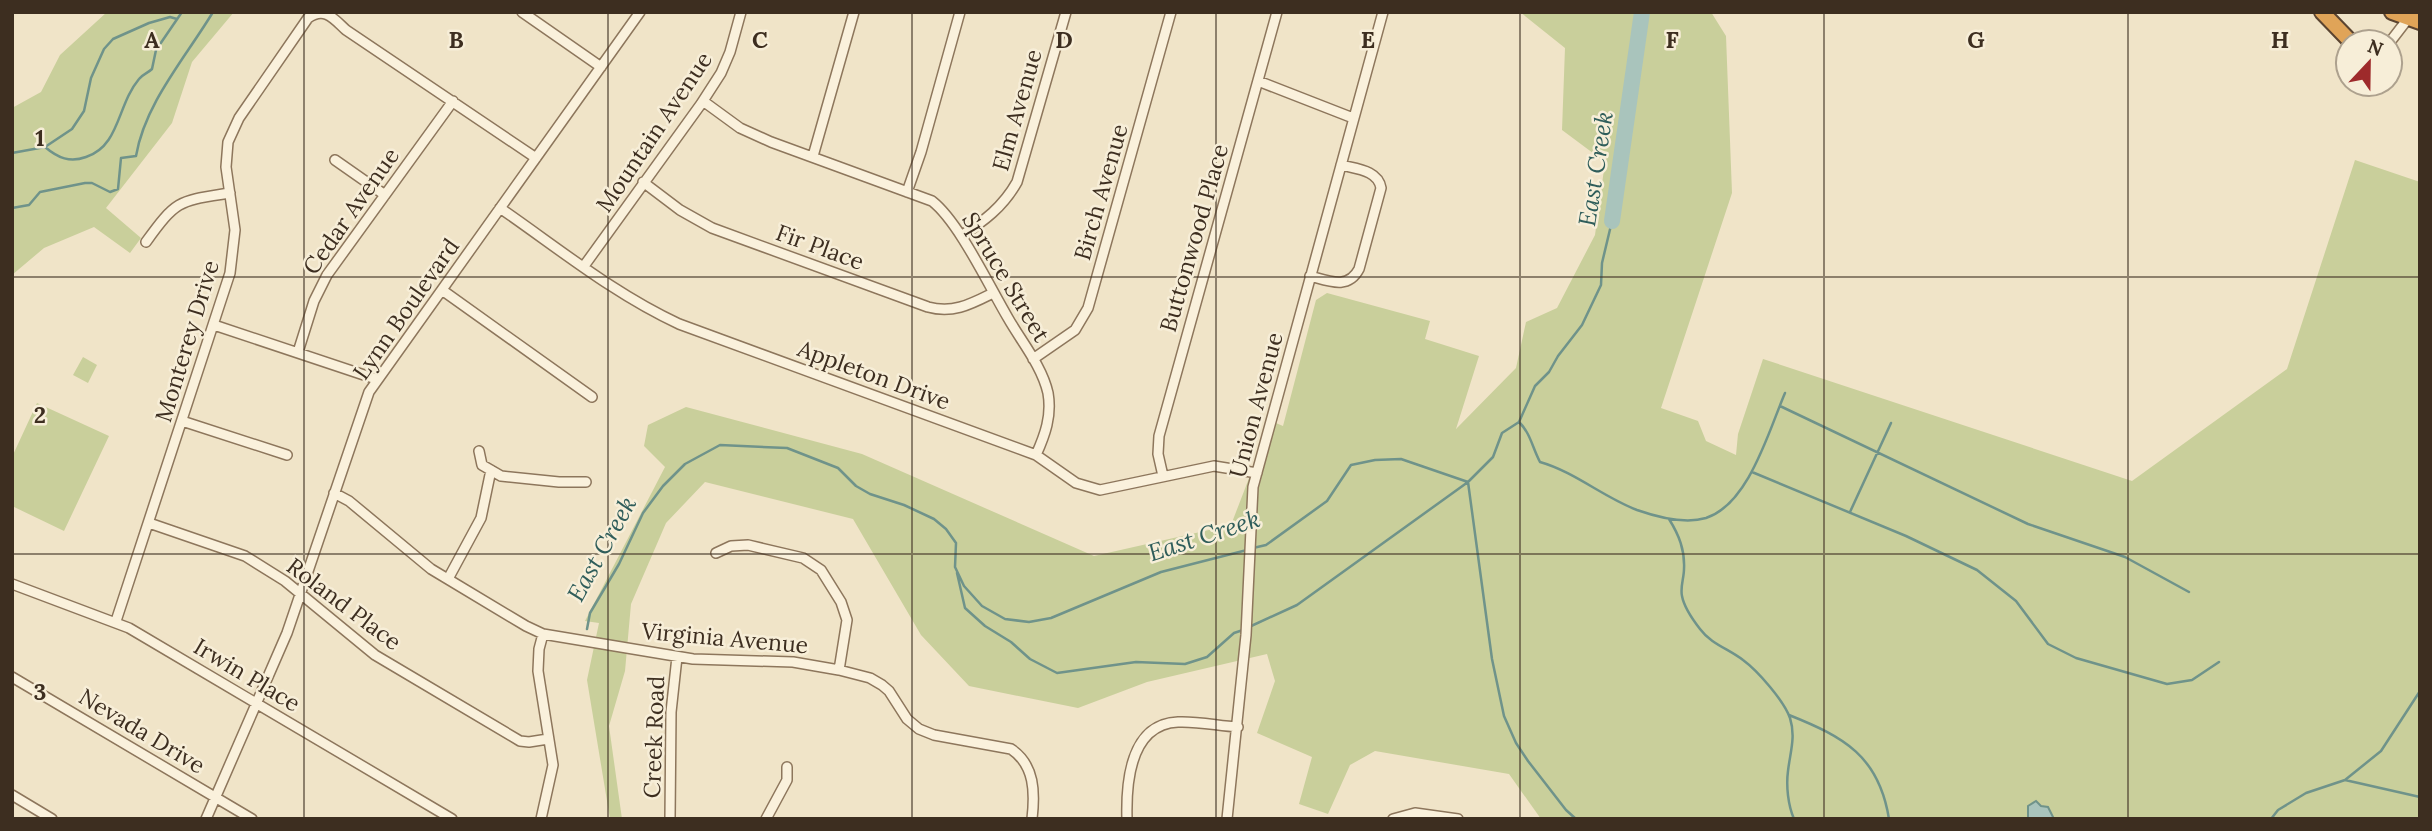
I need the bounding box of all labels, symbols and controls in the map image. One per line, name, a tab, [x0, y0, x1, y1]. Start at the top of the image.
text: A	[144, 25, 160, 54]
text: B	[448, 25, 464, 54]
text: C	[752, 25, 768, 54]
text: D	[1055, 25, 1073, 54]
text: E	[1361, 25, 1375, 54]
text: F	[1665, 25, 1679, 54]
text: G	[1967, 25, 1985, 54]
text: H	[2271, 25, 2289, 54]
north arrow	[2334, 28, 2404, 98]
text: N	[2364, 33, 2387, 61]
street label: Mountain Avenue	[589, 46, 718, 217]
street label: Elm Avenue	[985, 46, 1048, 174]
water label: East Creek	[1571, 109, 1620, 229]
street label: Birch Avenue	[1067, 120, 1134, 263]
text: 1	[35, 123, 45, 152]
street label: Buttonwood Place	[1153, 140, 1234, 335]
street label: Cedar Avenue	[296, 142, 405, 280]
street label: Spruce Street	[956, 207, 1057, 347]
street label: Fir Place	[772, 217, 868, 276]
street label: Lynn Boulevard	[346, 232, 465, 385]
street label: Monterey Drive	[148, 257, 225, 425]
street label: Union Avenue	[1222, 329, 1289, 481]
street label: Appleton Drive	[793, 333, 954, 416]
text: 2	[34, 400, 46, 429]
water label: East Creek	[560, 491, 643, 607]
water label: East Creek	[1144, 503, 1264, 568]
street label: Roland Place	[281, 551, 407, 656]
street label: Virginia Avenue	[640, 616, 810, 659]
street label: Irwin Place	[189, 631, 306, 718]
street label: Creek Road	[637, 675, 670, 799]
text: 3	[34, 677, 46, 706]
street label: Nevada Drive	[74, 682, 211, 780]

